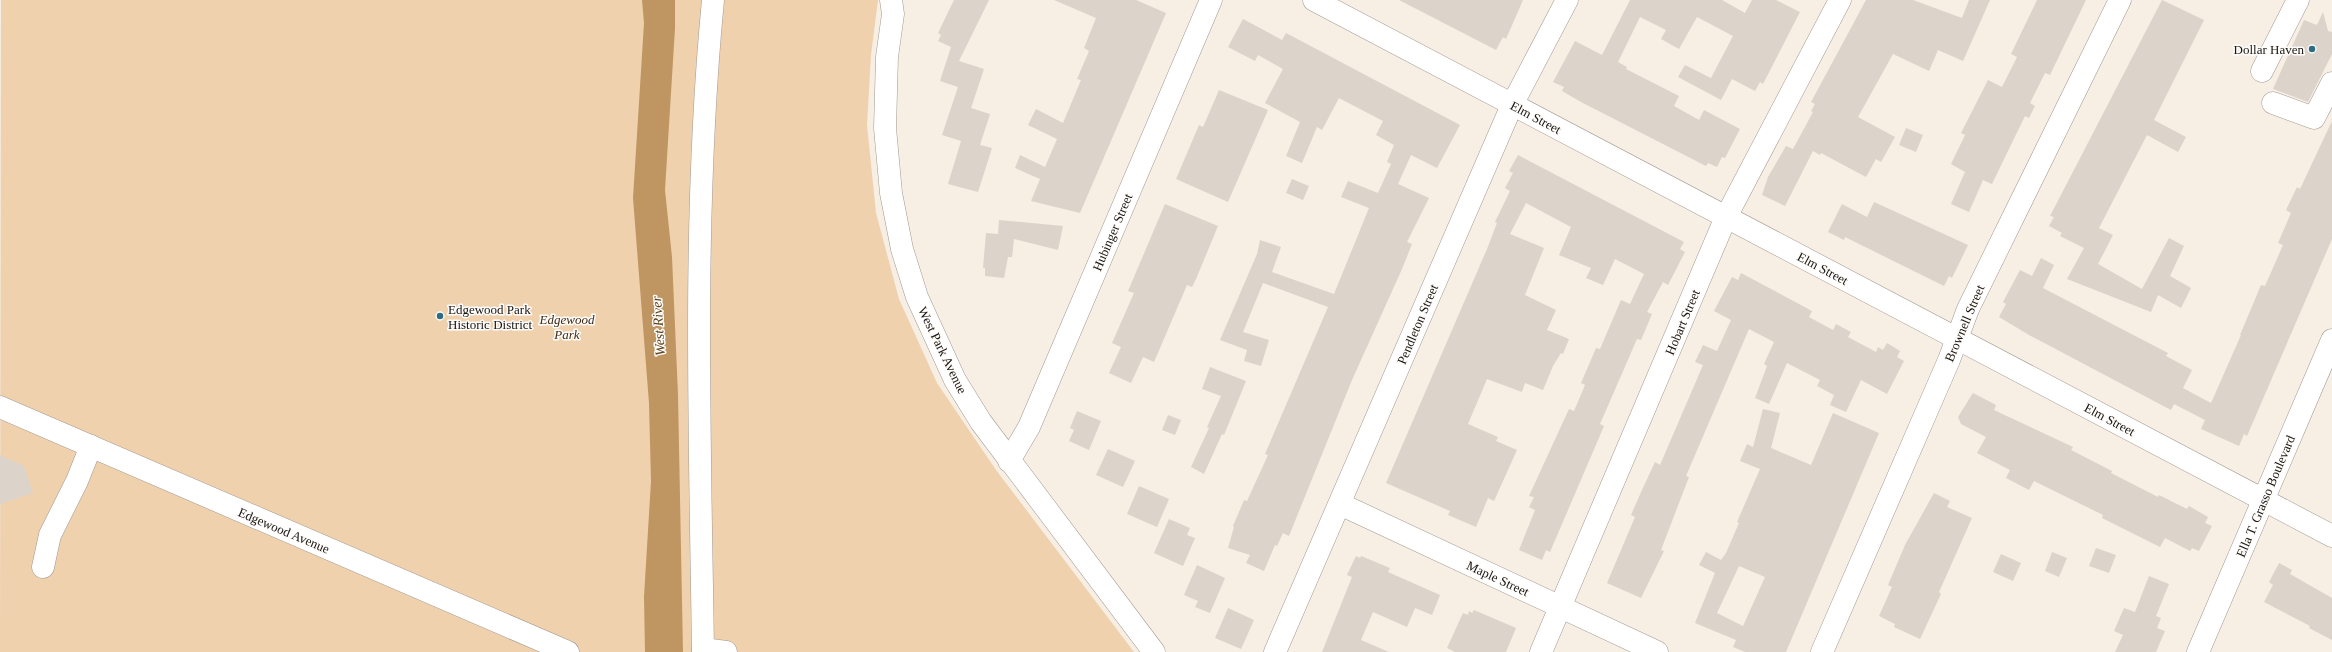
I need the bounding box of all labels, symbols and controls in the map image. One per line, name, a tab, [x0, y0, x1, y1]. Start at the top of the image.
place label: Dollar Haven	[2234, 42, 2304, 57]
marker: Dollar Haven	[2307, 44, 2317, 54]
street label: Elm Street	[1508, 98, 1564, 137]
street label: Hubinger Street	[1089, 191, 1136, 273]
street label: Elm Street	[1795, 249, 1851, 288]
street label: Pendleton Street	[1394, 282, 1441, 367]
street label: Brownell Street	[1942, 282, 1988, 364]
street label: Hobart Street	[1662, 287, 1703, 357]
water label: West River	[649, 295, 668, 356]
place label: Edgewood Park Historic District	[448, 302, 533, 332]
street label: West Park Avenue	[915, 304, 970, 396]
marker: Edgewood Park Historic District	[435, 311, 445, 321]
park label: Edgewood Park	[539, 312, 595, 342]
street label: Elm Street	[2082, 400, 2138, 439]
street label: Ella T. Grasso Boulevard	[2233, 433, 2298, 559]
street label: Edgewood Avenue	[236, 504, 332, 557]
street label: Maple Street	[1464, 558, 1532, 600]

